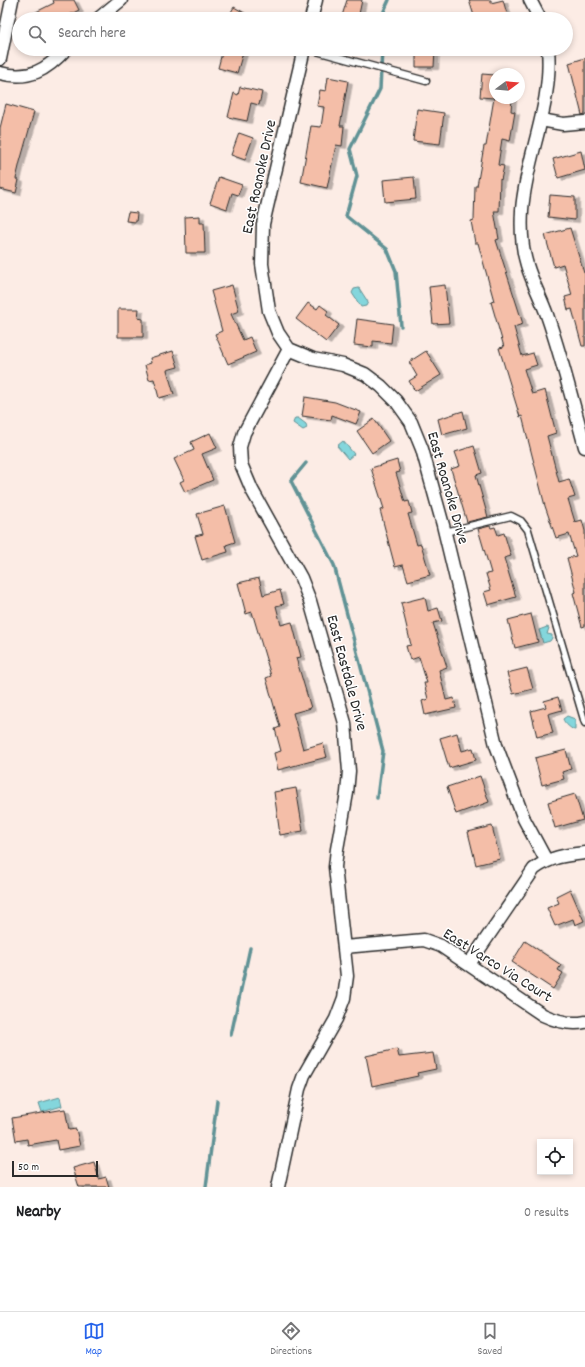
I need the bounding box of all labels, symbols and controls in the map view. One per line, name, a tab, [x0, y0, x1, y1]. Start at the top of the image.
search box	[12, 12, 573, 56]
icon: search	[26, 23, 48, 45]
text: Search here	[58, 23, 126, 45]
north arrow	[489, 68, 525, 104]
street label: East Roanoke Drive	[237, 118, 283, 236]
street label: East Roanoke Drive	[420, 429, 474, 547]
street label: East Eastdale Drive	[320, 613, 372, 733]
street label: East Varco Via Court	[438, 923, 556, 1009]
map controls	[537, 1139, 573, 1175]
button: locate	[537, 1139, 573, 1175]
scale bar	[12, 1159, 98, 1178]
text: 50 m	[18, 1160, 39, 1176]
text: Nearby	[16, 1201, 60, 1225]
text: 0 results	[524, 1204, 569, 1223]
tab: Map	[83, 1320, 105, 1360]
tab: Directions	[270, 1320, 312, 1360]
tab: Saved	[478, 1320, 502, 1360]

